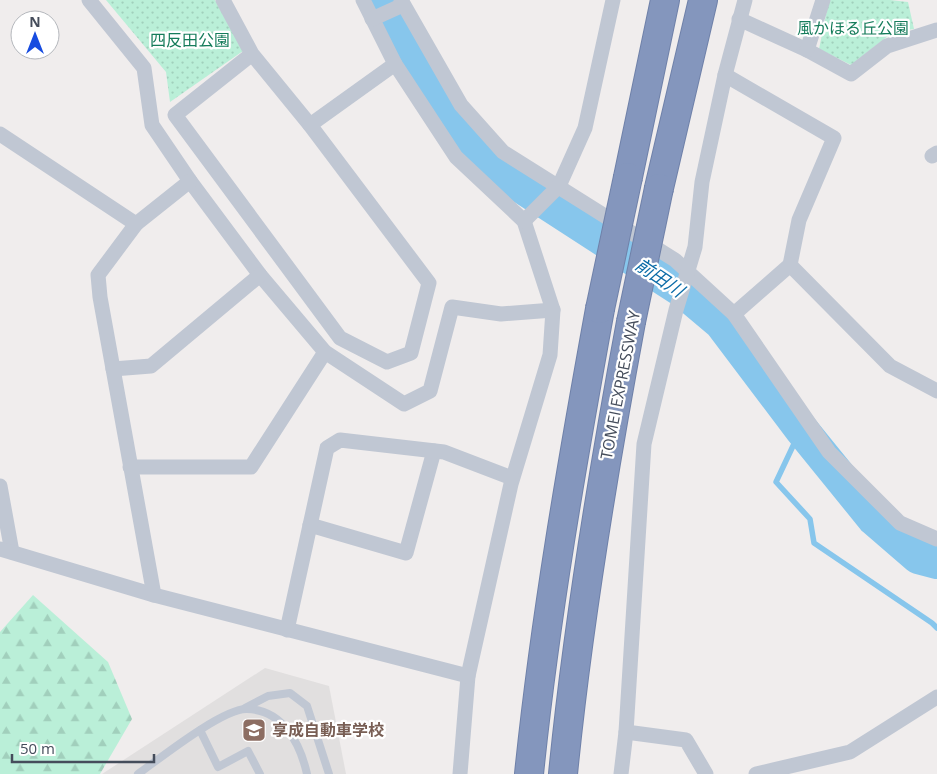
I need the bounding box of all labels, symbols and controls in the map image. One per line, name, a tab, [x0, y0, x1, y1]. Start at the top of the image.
north arrow	[10, 10, 60, 60]
text: N	[29, 12, 41, 31]
park label: 風かほる丘公園	[797, 17, 909, 39]
park label: 四反田公園	[150, 29, 230, 51]
water label: 前田川	[631, 252, 691, 303]
street label: TOMEI EXPRESSWAY	[595, 309, 645, 461]
school or university icon: 享成自動車学校	[241, 717, 267, 743]
place label: 享成自動車学校	[272, 719, 384, 741]
scale bar	[12, 732, 155, 764]
text: 50 m	[20, 738, 55, 758]

